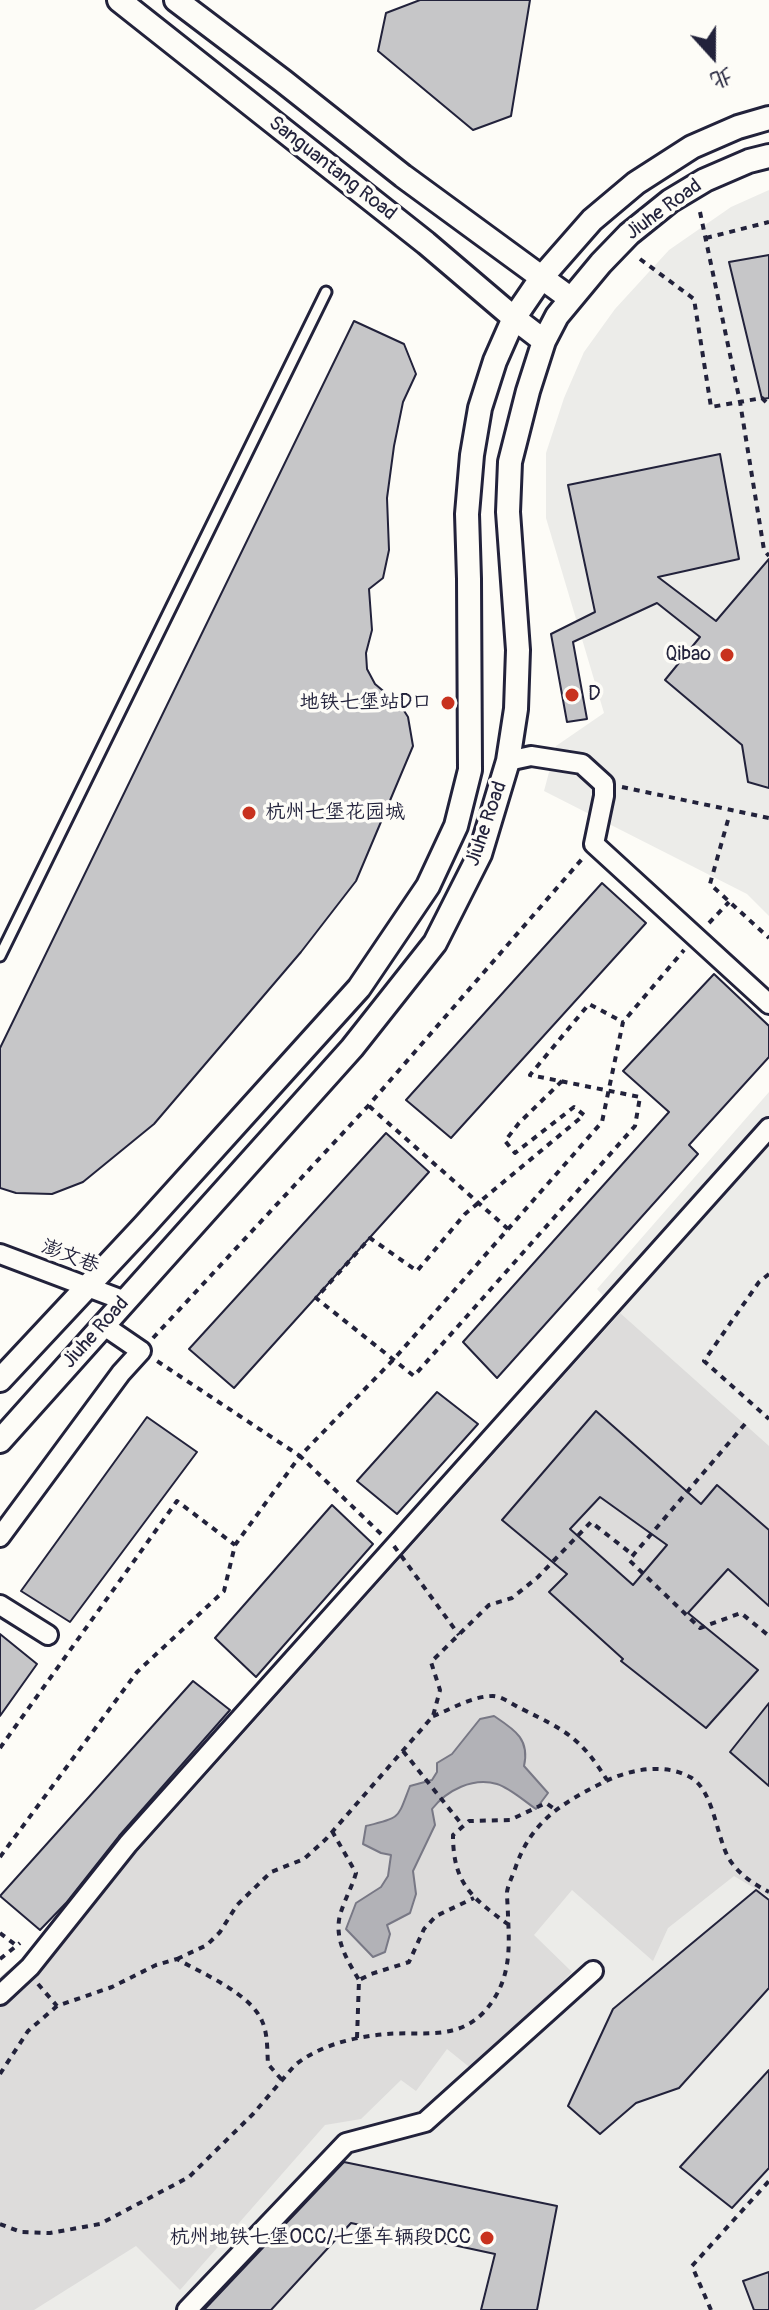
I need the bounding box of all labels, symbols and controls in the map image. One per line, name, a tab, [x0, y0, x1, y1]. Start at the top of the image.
north arrow	[673, 16, 753, 96]
text: 北	[706, 61, 737, 95]
street label: Sanguantang Road	[263, 112, 401, 226]
street label: Jiuhe Road	[621, 174, 707, 246]
place label: Qibao	[665, 643, 711, 667]
marker: Qibao	[718, 646, 736, 664]
place label: D	[588, 683, 601, 707]
marker: D	[563, 686, 581, 704]
place label: 地铁七堡站D口	[299, 691, 432, 715]
marker: 地铁七堡站D口	[439, 694, 457, 712]
street label: Jiuhe Road	[461, 778, 513, 870]
place label: 杭州七堡花园城	[265, 801, 405, 825]
marker: 杭州七堡花园城	[240, 804, 258, 822]
street label: 澎文巷	[38, 1235, 102, 1279]
street label: Jiuhe Road	[58, 1292, 134, 1374]
place label: 杭州地铁七堡OCC/七堡车辆段DCC	[169, 2226, 471, 2250]
marker: 杭州地铁七堡OCC/七堡车辆段DCC	[478, 2229, 496, 2247]

